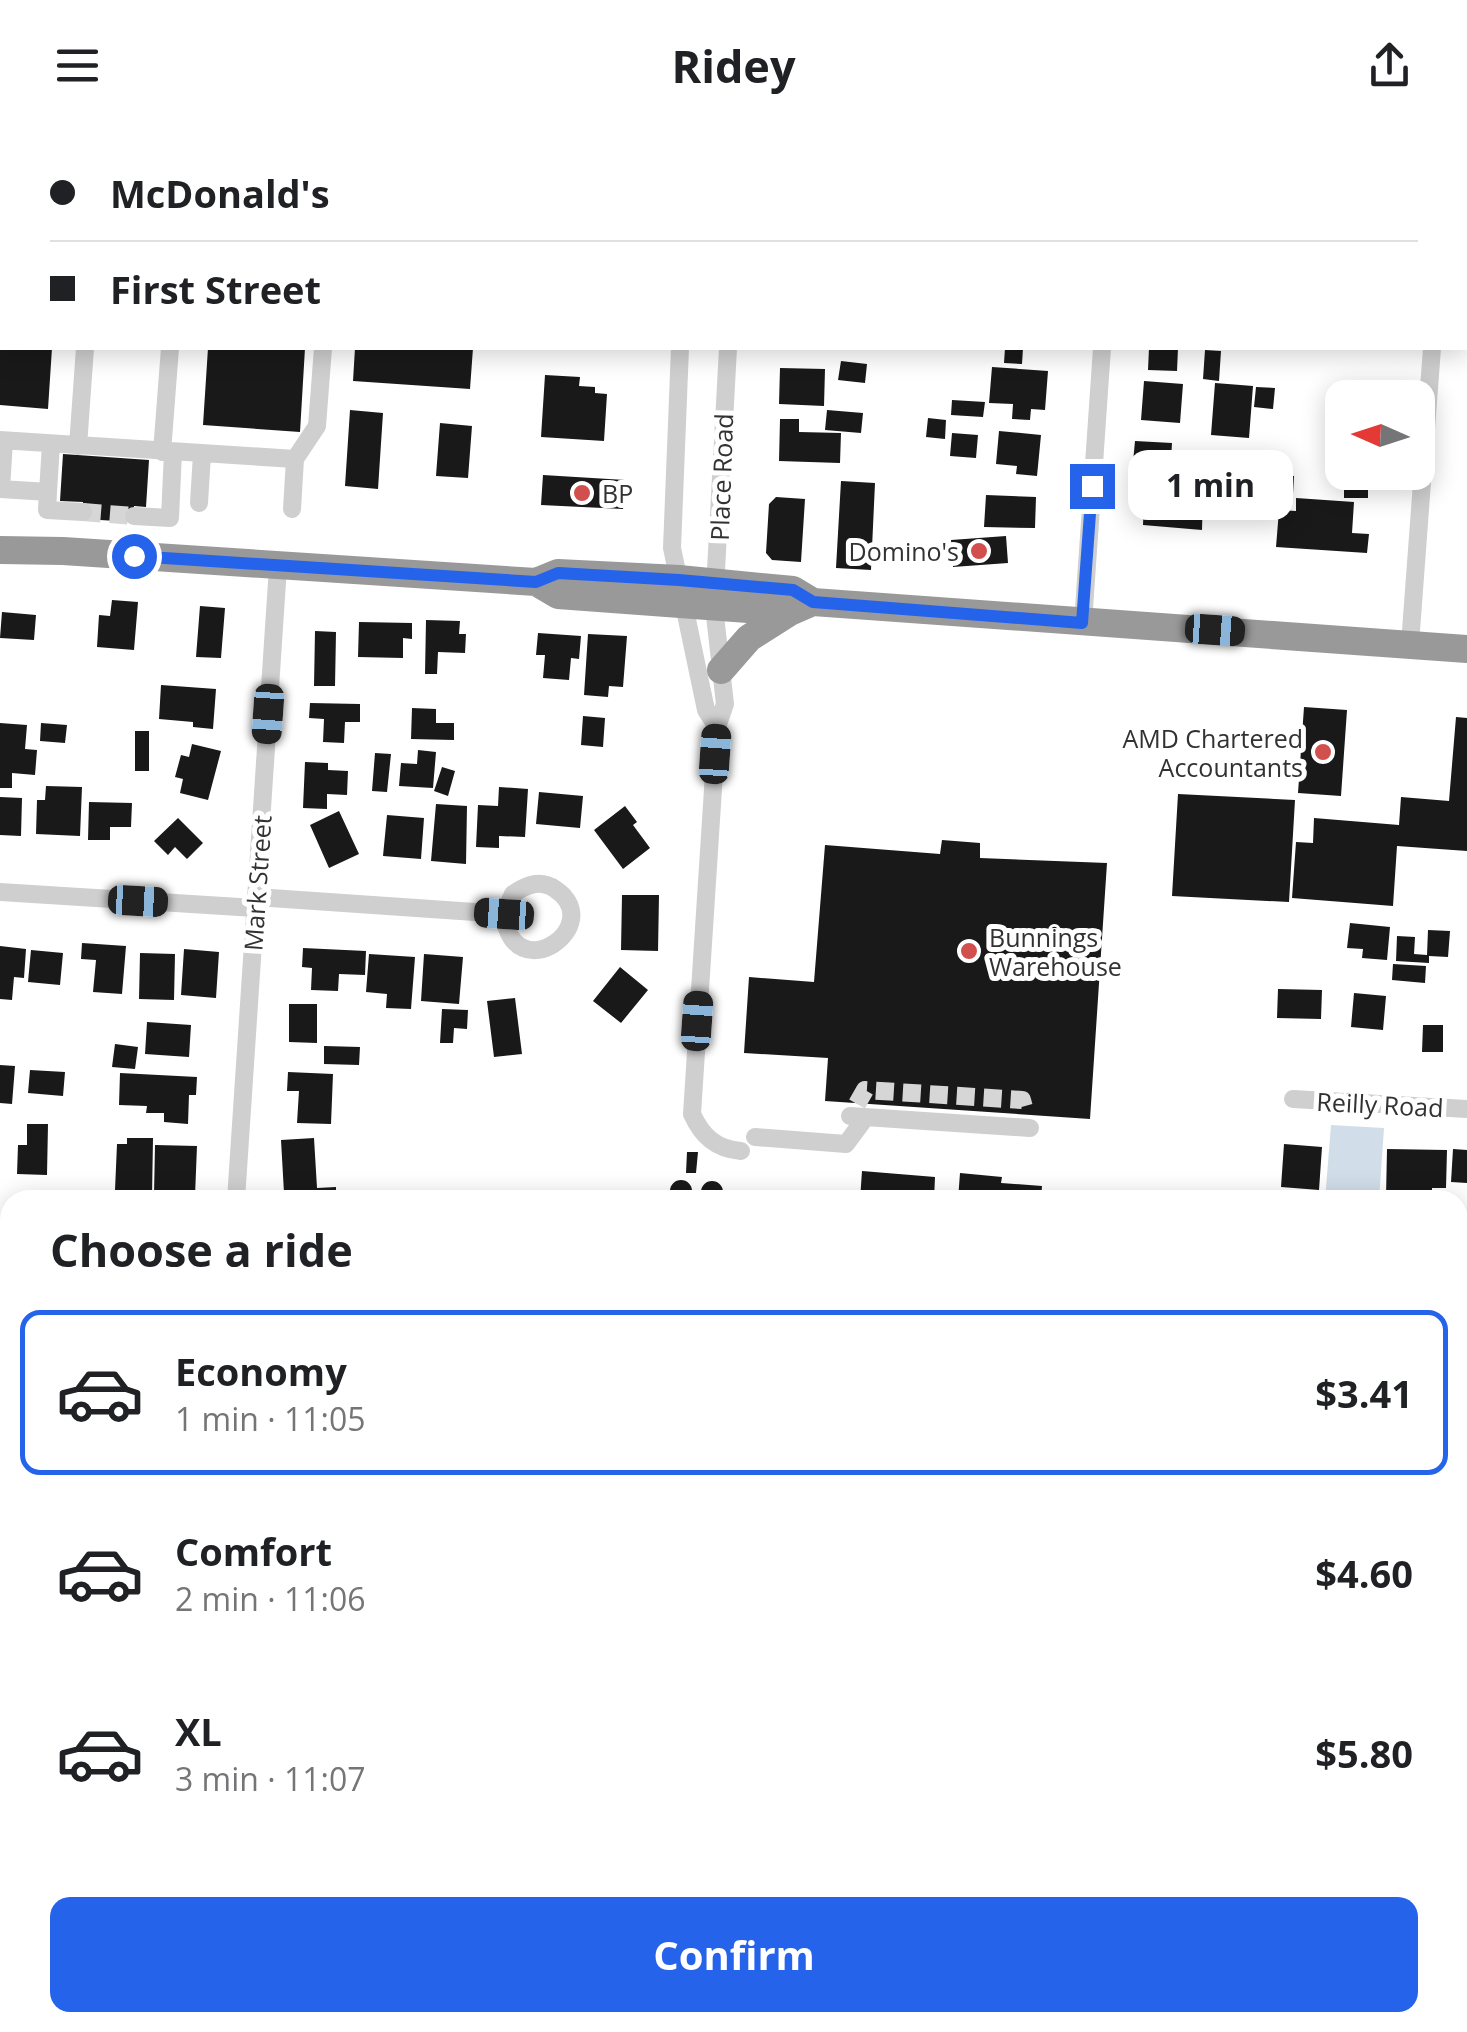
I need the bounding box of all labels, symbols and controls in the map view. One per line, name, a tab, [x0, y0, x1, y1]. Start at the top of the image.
text: Ridey	[671, 35, 796, 96]
icon: menu	[50, 38, 105, 93]
icon: share	[1362, 38, 1417, 93]
text: McDonald's	[110, 167, 330, 219]
text: First Street	[110, 263, 321, 315]
north arrow	[1325, 380, 1435, 490]
map controls	[1325, 380, 1435, 490]
street label: Place Road	[702, 413, 740, 541]
callout: 1 min	[1127, 451, 1292, 521]
text: 1 min	[1166, 463, 1255, 506]
route end	[1070, 464, 1115, 509]
place label: BP	[602, 476, 633, 510]
marker: BP	[571, 482, 593, 504]
route start	[112, 534, 157, 579]
place label: Domino's	[849, 534, 959, 568]
marker: Domino's	[968, 540, 990, 562]
car	[1184, 613, 1246, 647]
car	[251, 683, 285, 745]
place label: AMD Chartered Accountants	[1122, 721, 1303, 784]
car	[698, 723, 732, 785]
marker: AMD Chartered Accountants	[1312, 741, 1334, 763]
street label: Mark Street	[235, 814, 279, 952]
car	[107, 884, 169, 918]
car	[473, 897, 535, 931]
place label: Bunnings Warehouse	[989, 920, 1122, 983]
marker: Bunnings Warehouse	[958, 940, 980, 962]
car	[680, 990, 714, 1052]
street label: Reilly Road	[1316, 1084, 1444, 1124]
text: Choose a ride	[50, 1219, 353, 1280]
text: Economy	[175, 1345, 347, 1397]
icon: car	[55, 1348, 145, 1438]
text: $3.41	[1315, 1367, 1413, 1419]
text: 1 min · 11:05	[175, 1397, 366, 1440]
text: Comfort	[175, 1525, 332, 1577]
icon: car	[55, 1528, 145, 1618]
text: $4.60	[1315, 1547, 1413, 1599]
text: 2 min · 11:06	[175, 1577, 366, 1620]
text: XL	[175, 1705, 222, 1757]
icon: car	[55, 1708, 145, 1798]
text: $5.80	[1315, 1727, 1413, 1779]
text: 3 min · 11:07	[175, 1757, 366, 1800]
button: Confirm	[50, 1897, 1418, 2012]

